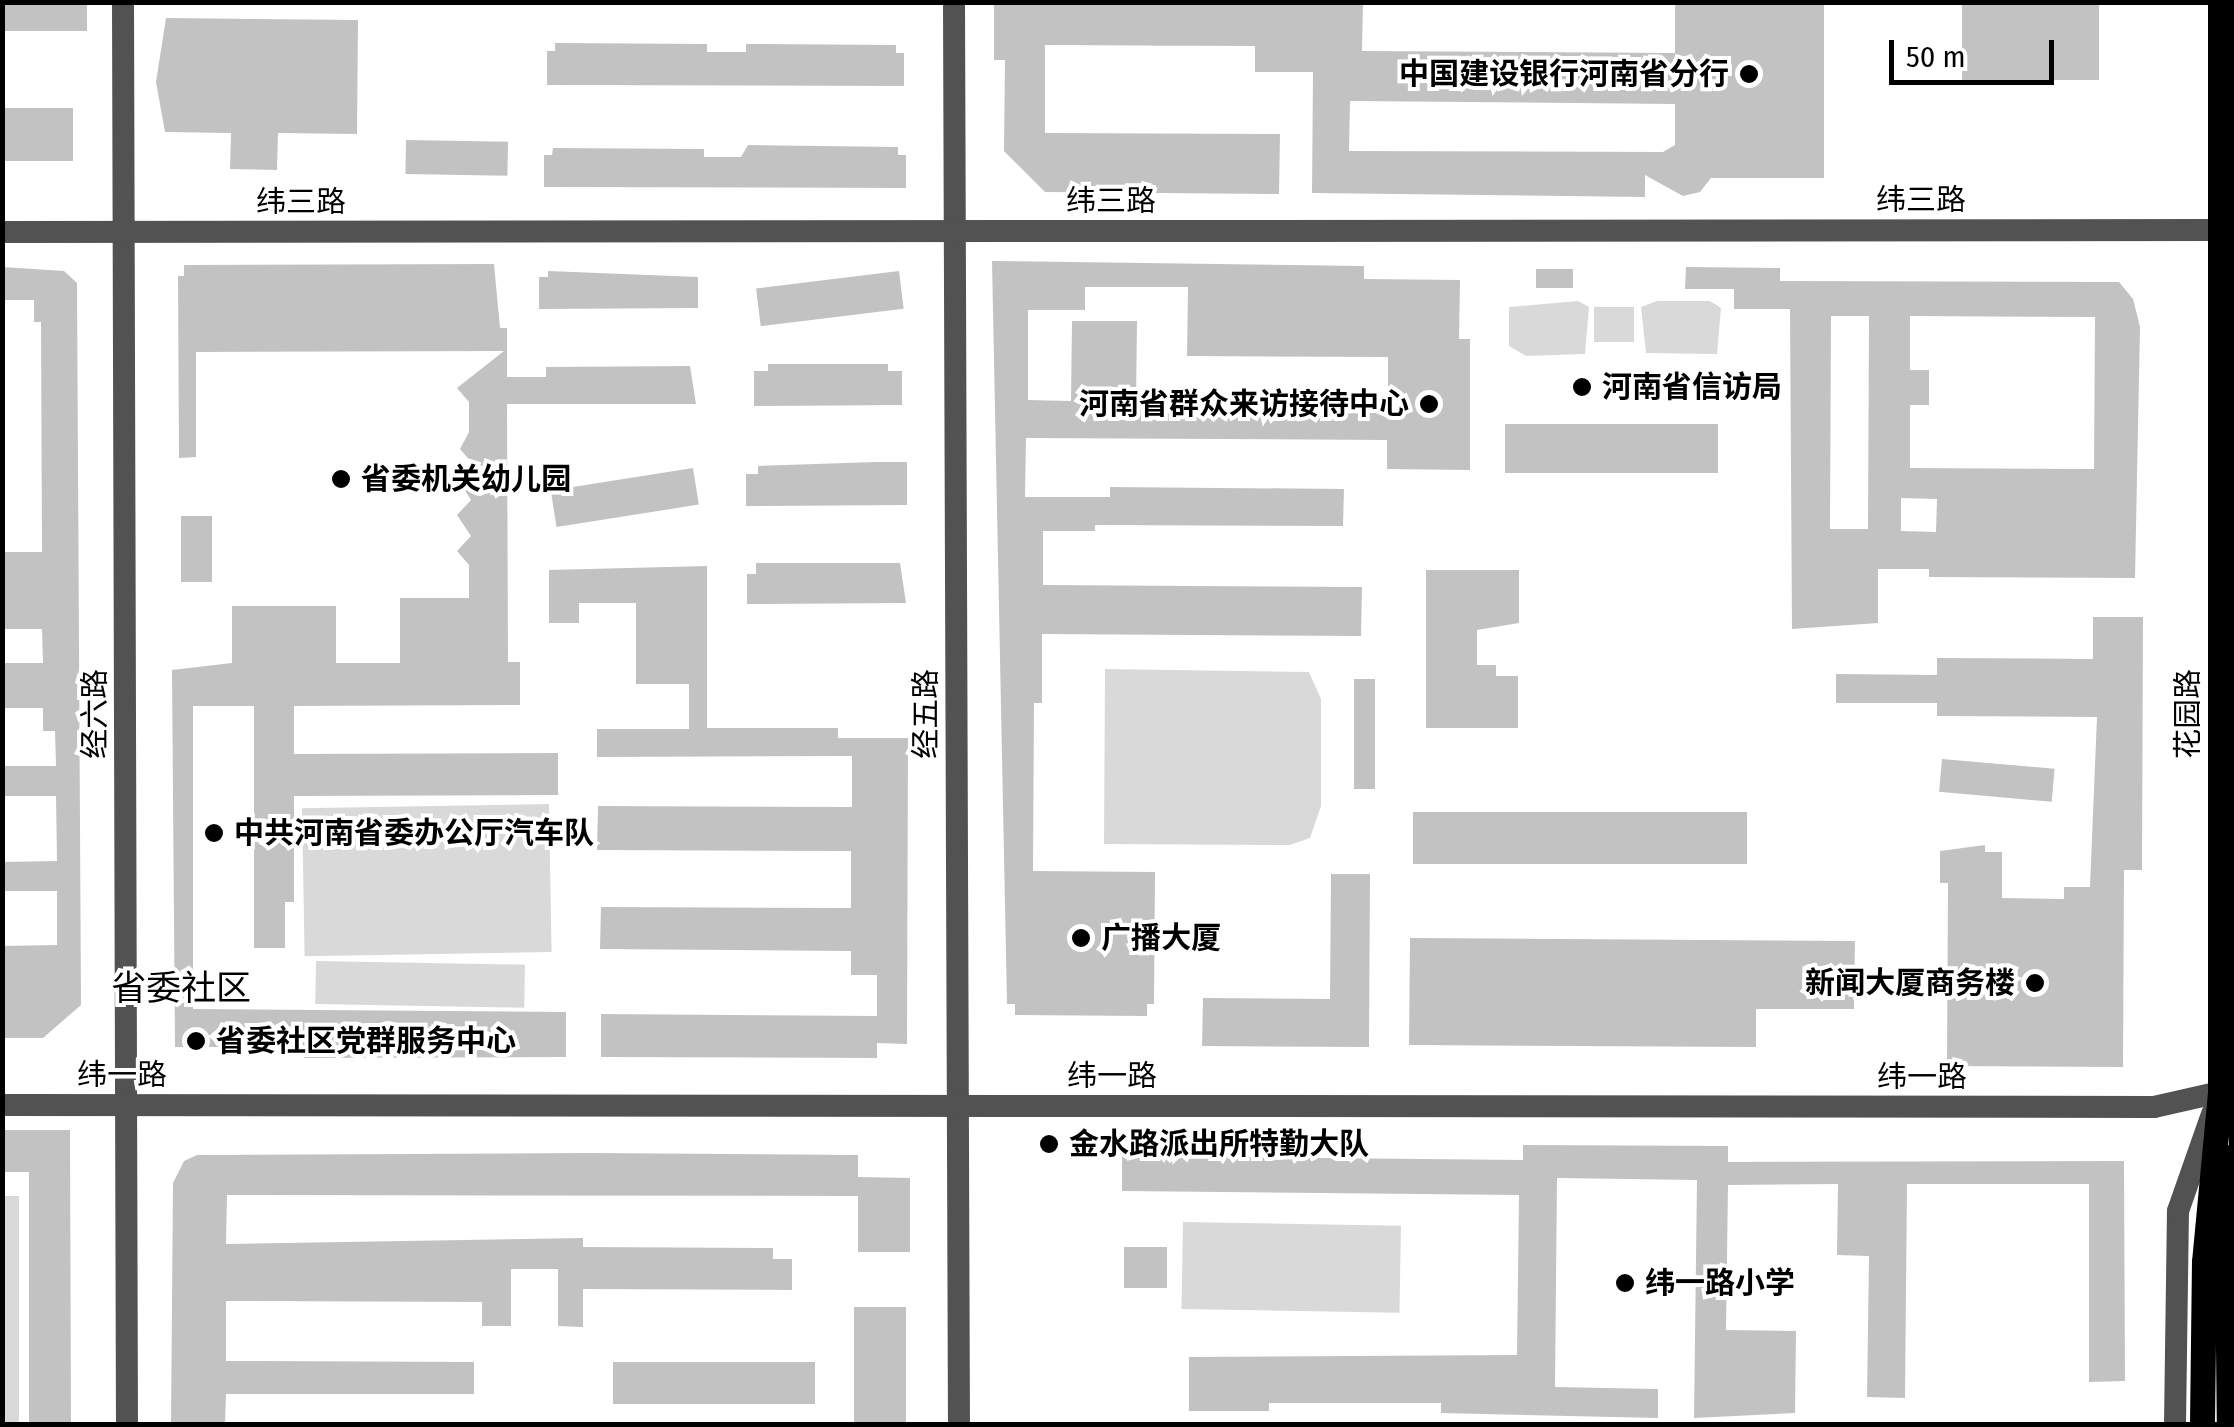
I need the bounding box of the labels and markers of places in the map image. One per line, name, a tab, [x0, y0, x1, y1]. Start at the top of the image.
place label: 中国建设银行河南省分行	[1399, 56, 1729, 92]
marker: 中国建设银行河南省分行	[1738, 63, 1760, 85]
place label: 河南省信访局	[1602, 369, 1782, 405]
marker: 河南省信访局	[1571, 376, 1593, 398]
place label: 河南省群众来访接待中心	[1079, 386, 1409, 422]
marker: 河南省群众来访接待中心	[1418, 393, 1440, 415]
place label: 省委机关幼儿园	[361, 461, 571, 497]
marker: 省委机关幼儿园	[330, 468, 352, 490]
place label: 中共河南省委办公厅汽车队	[234, 815, 594, 851]
marker: 中共河南省委办公厅汽车队	[203, 822, 225, 844]
place label: 广播大厦	[1101, 920, 1221, 956]
marker: 广播大厦	[1070, 927, 1092, 949]
place label: 新闻大厦商务楼	[1805, 965, 2015, 1001]
marker: 新闻大厦商务楼	[2024, 972, 2046, 994]
place label: 省委社区党群服务中心	[216, 1023, 516, 1059]
marker: 省委社区党群服务中心	[185, 1030, 207, 1052]
place label: 金水路派出所特勤大队	[1069, 1126, 1369, 1162]
marker: 金水路派出所特勤大队	[1038, 1133, 1060, 1155]
place label: 纬一路小学	[1645, 1265, 1795, 1301]
marker: 纬一路小学	[1614, 1272, 1636, 1294]

